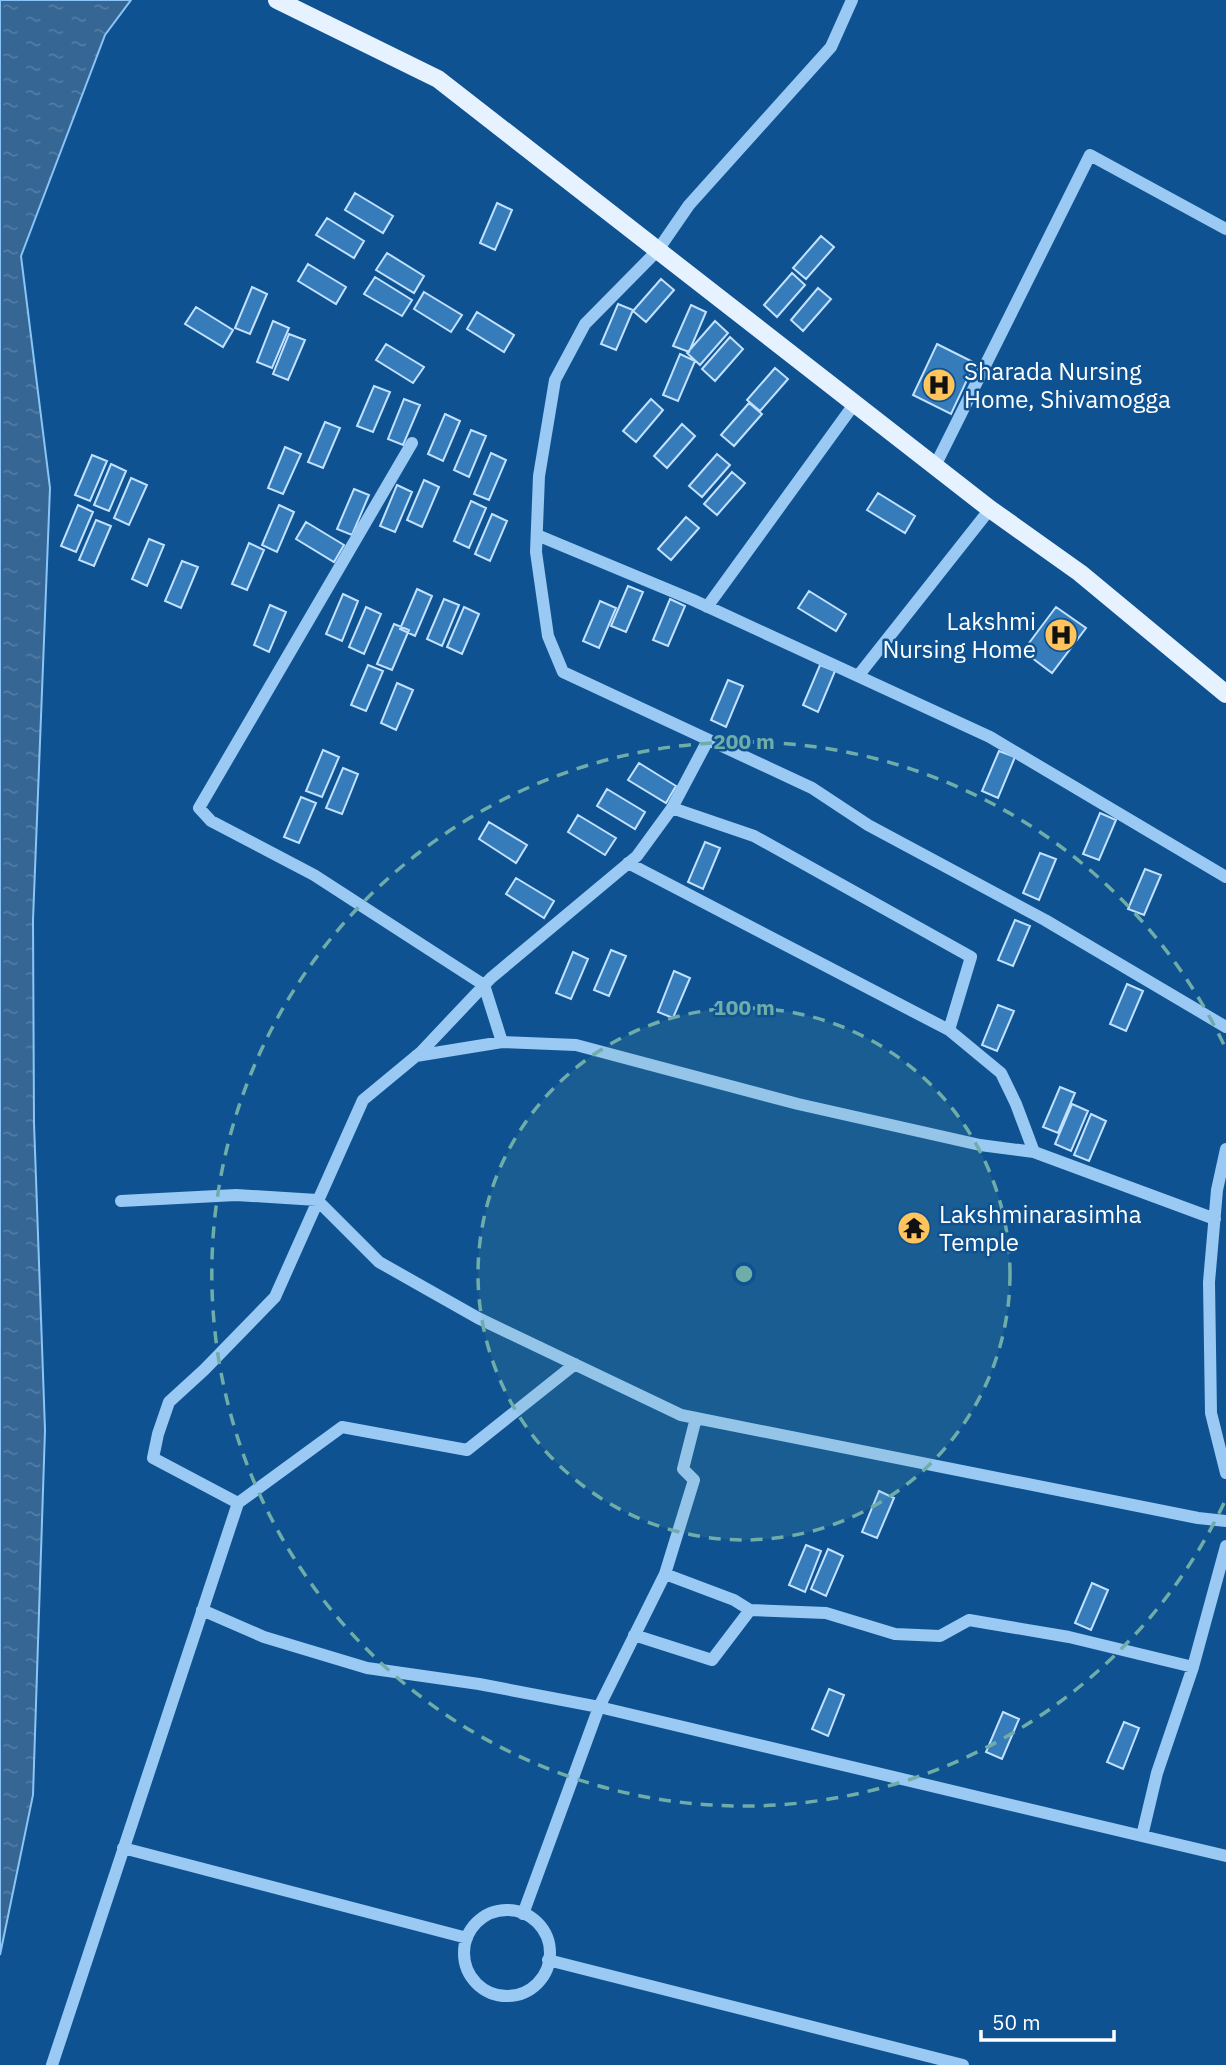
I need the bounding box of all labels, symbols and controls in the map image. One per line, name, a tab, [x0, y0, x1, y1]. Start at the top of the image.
place label: Sharada Nursing Home, Shivamogga	[964, 355, 1171, 415]
hospital icon: Sharada Nursing Home, Shivamogga	[920, 366, 958, 404]
place label: Lakshmi Nursing Home	[882, 605, 1036, 665]
hospital icon: Lakshmi Nursing Home	[1042, 616, 1080, 654]
text: 200 m	[713, 727, 775, 755]
text: 100 m	[713, 993, 775, 1021]
place label: Lakshminarasimha Temple	[939, 1198, 1142, 1258]
temple icon: Lakshminarasimha Temple	[895, 1209, 933, 1247]
centre of rings	[732, 1262, 756, 1286]
scale bar	[981, 1998, 1114, 2042]
text: 50 m	[992, 2008, 1041, 2036]

